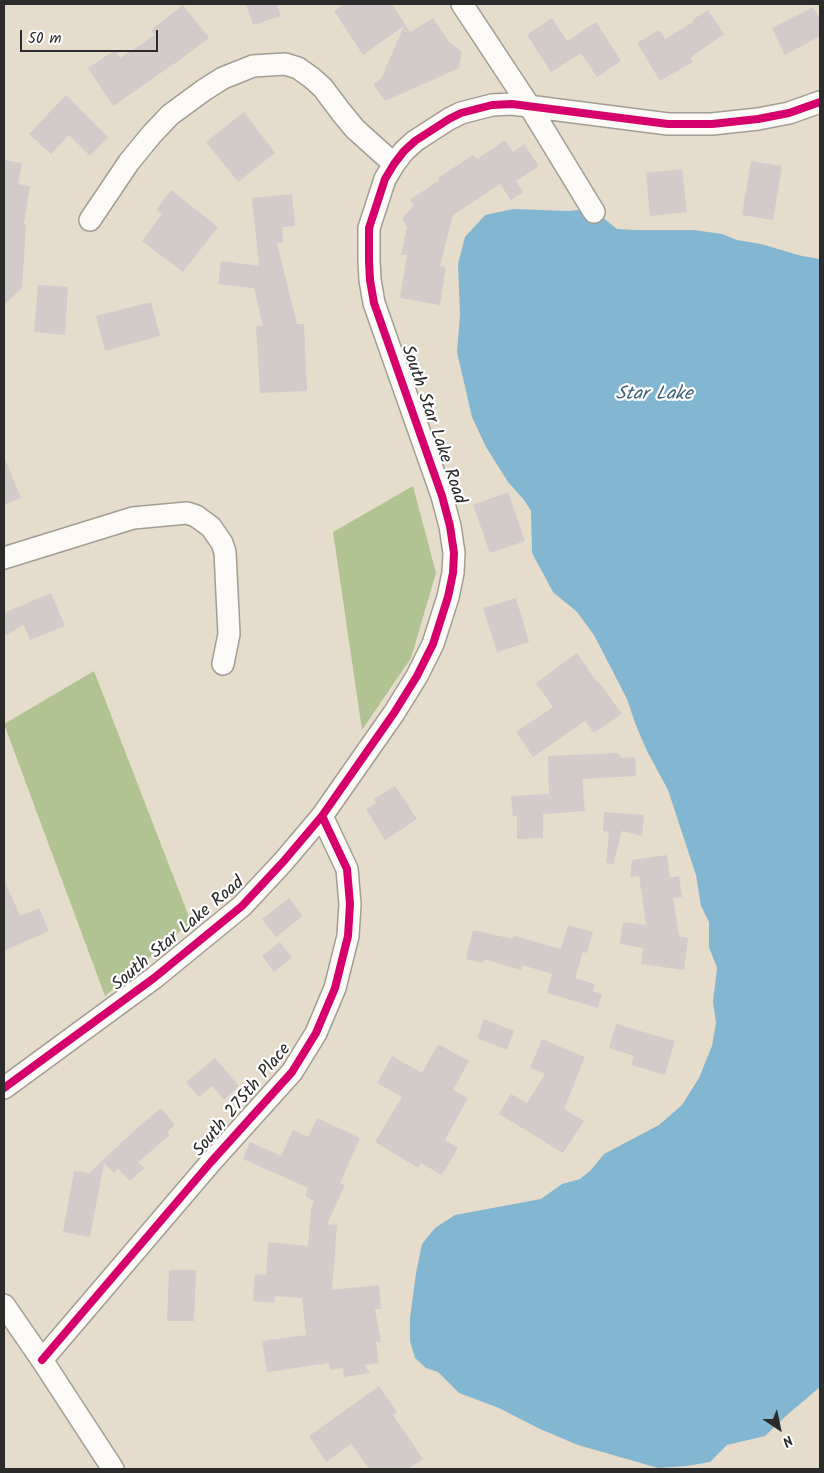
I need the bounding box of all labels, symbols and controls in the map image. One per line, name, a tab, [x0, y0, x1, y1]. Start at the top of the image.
scale bar	[22, 20, 160, 52]
text: 50 m	[28, 27, 62, 51]
street label: South Star Lake Road	[395, 343, 469, 507]
water label: Star Lake	[615, 385, 693, 407]
street label: South Star Lake Road	[108, 873, 250, 997]
street label: South 275th Place	[189, 1040, 297, 1162]
north arrow	[754, 1403, 804, 1453]
text: N	[778, 1429, 797, 1452]

